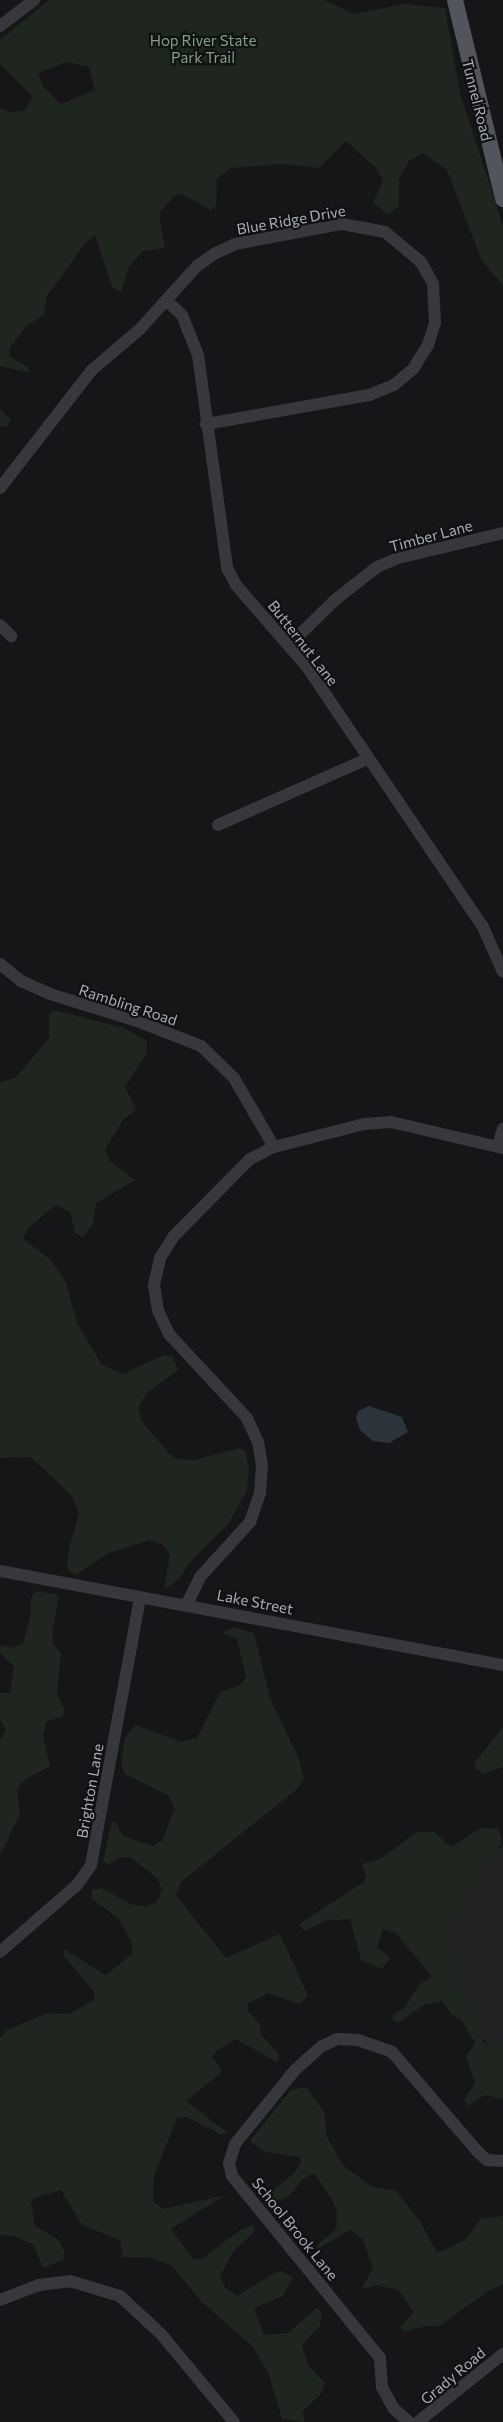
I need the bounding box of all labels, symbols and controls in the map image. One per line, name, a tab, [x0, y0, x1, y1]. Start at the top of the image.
park label: Hop River State Park Trail	[150, 31, 256, 66]
street label: Tunnel Road	[458, 57, 496, 143]
street label: Blue Ridge Drive	[235, 202, 347, 238]
street label: Timber Lane	[388, 516, 474, 556]
street label: Butternut Lane	[264, 597, 342, 689]
street label: Rambling Road	[77, 981, 179, 1029]
street label: Lake Street	[215, 1586, 295, 1618]
street label: Brighton Lane	[73, 1742, 107, 1840]
street label: School Brook Lane	[248, 2174, 342, 2284]
street label: Grady Road	[417, 2344, 489, 2408]

